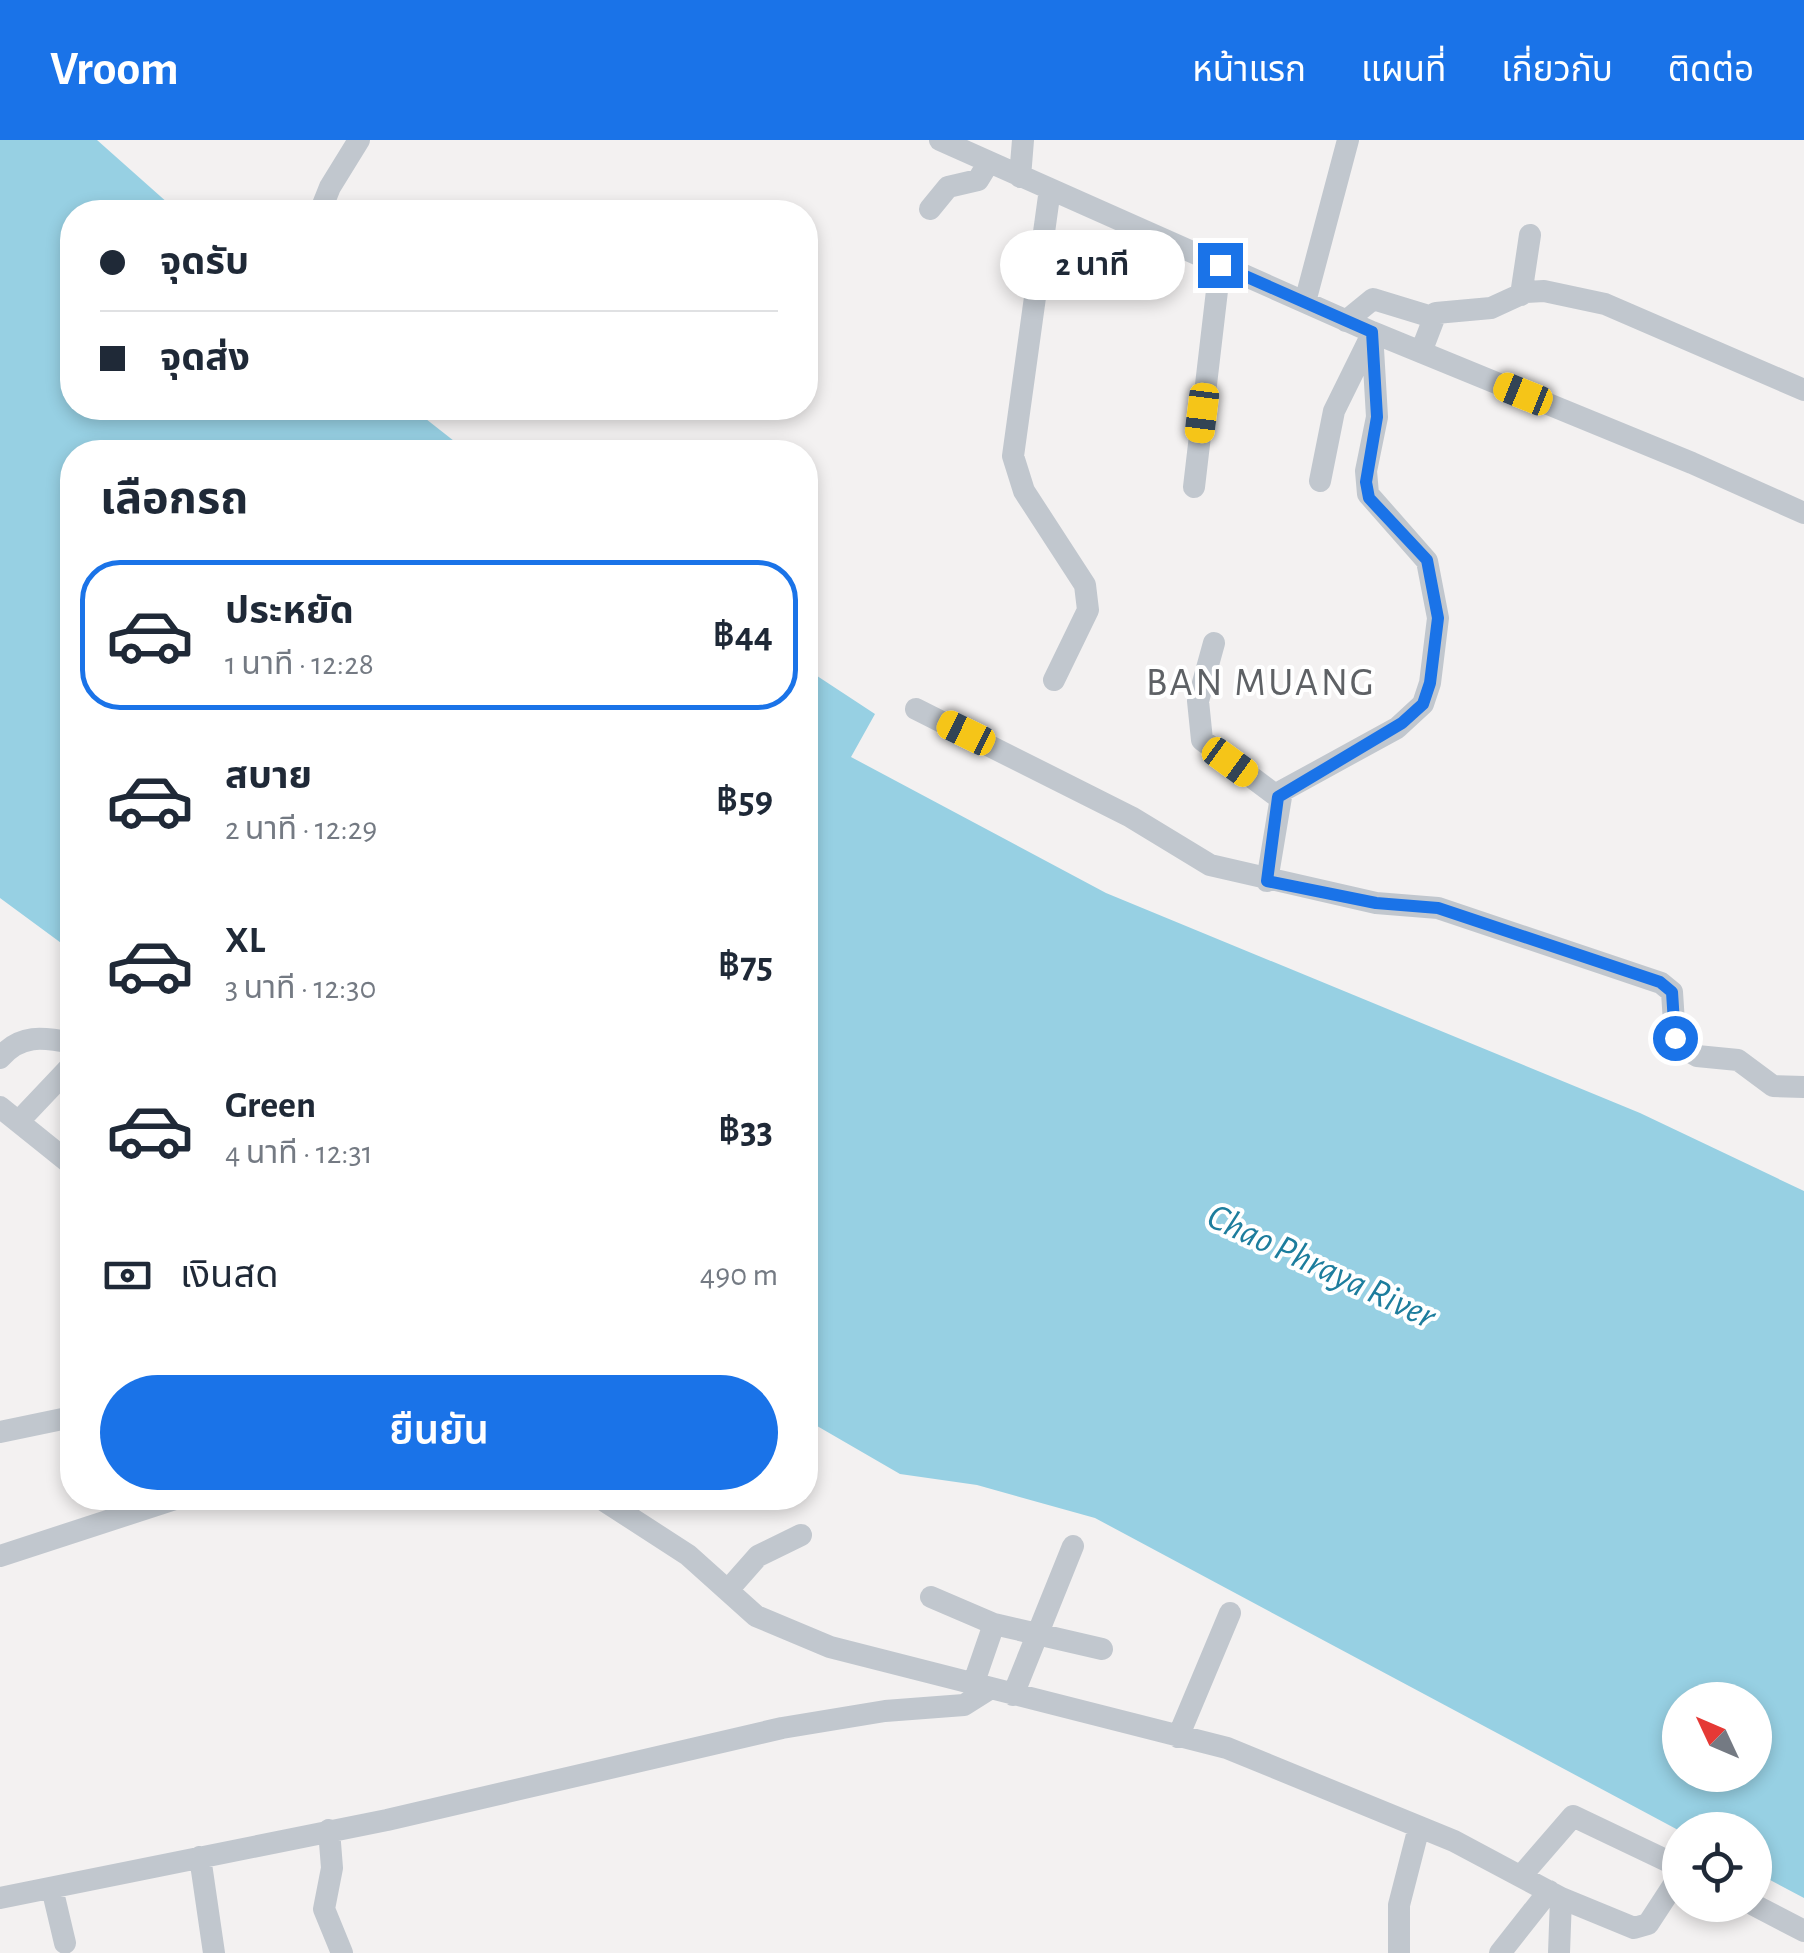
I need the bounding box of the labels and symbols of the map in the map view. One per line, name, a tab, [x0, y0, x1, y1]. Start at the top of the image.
callout: 2 นาที	[1000, 230, 1185, 300]
route end	[1198, 243, 1243, 288]
car	[1490, 369, 1556, 419]
car	[1183, 381, 1221, 445]
district label: BAN MUANG	[1146, 663, 1376, 703]
car	[932, 706, 1000, 760]
car	[1197, 732, 1263, 792]
route start	[1653, 1016, 1698, 1061]
water label: Chao Phraya River	[1201, 1198, 1442, 1337]
north arrow	[1662, 1682, 1772, 1792]

